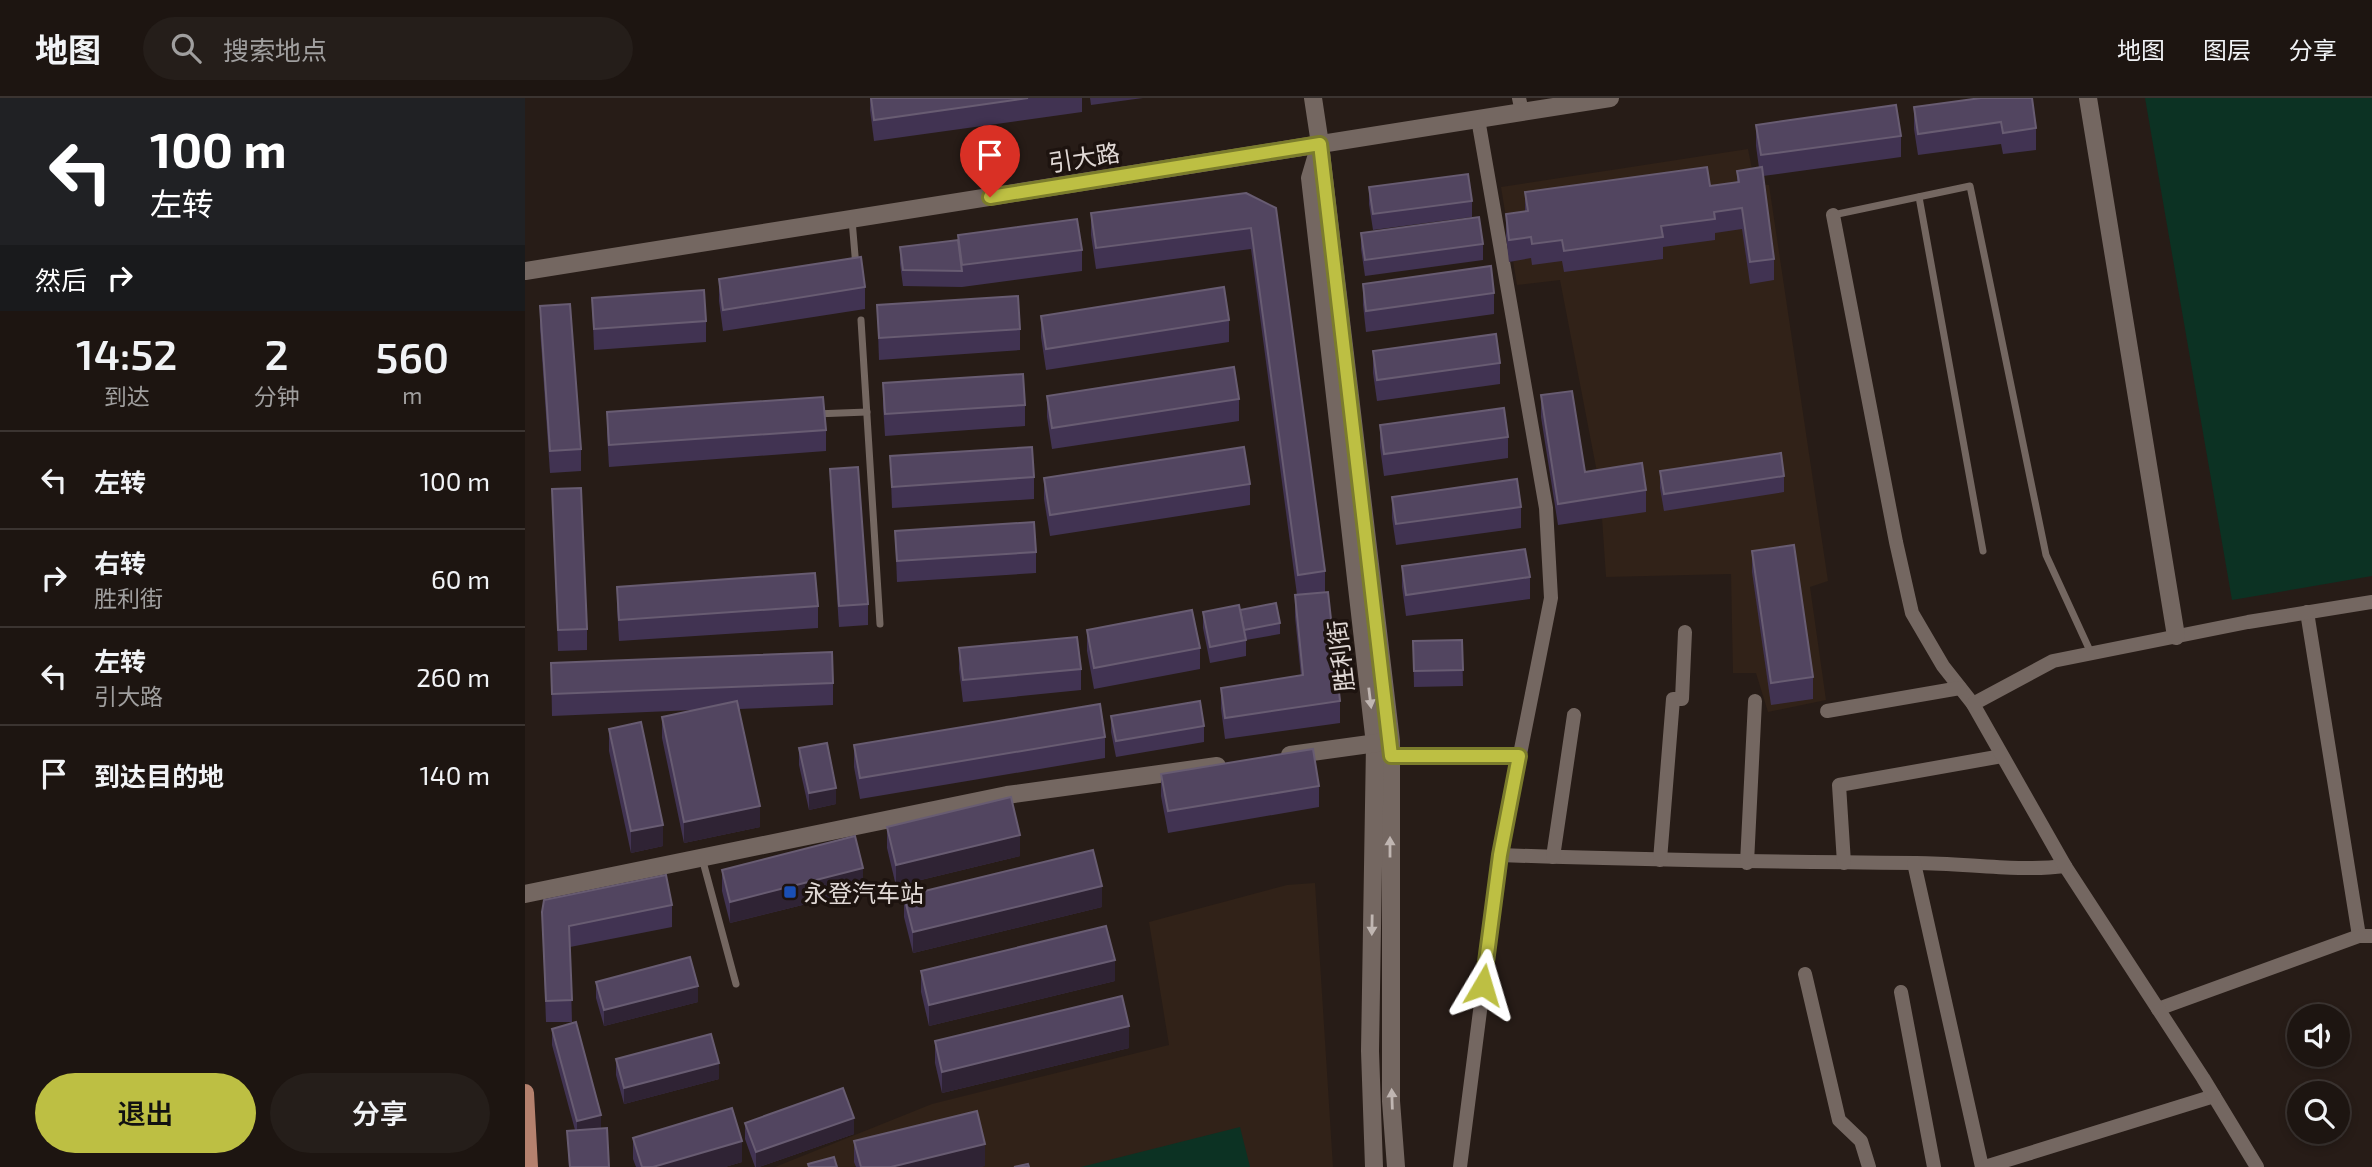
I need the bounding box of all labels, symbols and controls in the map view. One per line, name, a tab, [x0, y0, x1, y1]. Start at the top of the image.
search box	[143, 17, 633, 80]
text: 地图	[35, 29, 101, 69]
icon: search	[167, 29, 205, 67]
text: 搜索地点	[223, 34, 327, 65]
text: 地图	[2117, 35, 2165, 64]
text: 图层	[2203, 35, 2251, 64]
text: 分享	[2289, 35, 2337, 64]
text: 100 m	[150, 119, 287, 178]
pin	[960, 125, 1020, 197]
icon: left	[35, 126, 126, 217]
icon: arrive	[971, 136, 1009, 174]
street label: 引大路	[1046, 137, 1122, 177]
text: 左转	[150, 184, 214, 222]
icon: right	[101, 259, 139, 297]
text: 然后	[35, 264, 87, 295]
text: 14:52	[76, 328, 177, 378]
text: 2	[264, 328, 289, 378]
text: 560	[376, 331, 449, 381]
text: m	[402, 381, 422, 409]
text: 到达	[104, 382, 150, 410]
text: 分钟	[253, 382, 299, 410]
icon: left	[35, 461, 73, 499]
text: 100 m	[420, 465, 490, 496]
text: 左转	[94, 466, 146, 497]
text: 右转	[94, 547, 146, 578]
icon: right	[35, 559, 73, 597]
text: 60 m	[431, 563, 490, 594]
text: 胜利街	[94, 584, 163, 612]
street label: 胜利街	[1321, 619, 1359, 693]
text: 左转	[94, 645, 146, 676]
icon: left	[35, 657, 73, 695]
text: 260 m	[416, 661, 490, 692]
text: 引大路	[94, 682, 163, 710]
one-way arrow	[1364, 687, 1375, 709]
icon: arrive	[35, 755, 73, 793]
text: 140 m	[419, 759, 490, 790]
text: 到达目的地	[94, 760, 224, 791]
one-way arrow	[1384, 836, 1396, 858]
place label: 永登汽车站	[804, 878, 924, 907]
marker: 永登汽车站	[782, 884, 798, 900]
one-way arrow	[1366, 914, 1378, 936]
position arrow	[1446, 948, 1520, 1022]
map controls	[2287, 1004, 2350, 1144]
button: sound	[2287, 1004, 2350, 1067]
button: 退出	[35, 1073, 256, 1153]
button: 分享	[270, 1073, 490, 1153]
button: search	[2287, 1081, 2350, 1144]
one-way arrow	[1386, 1088, 1397, 1110]

